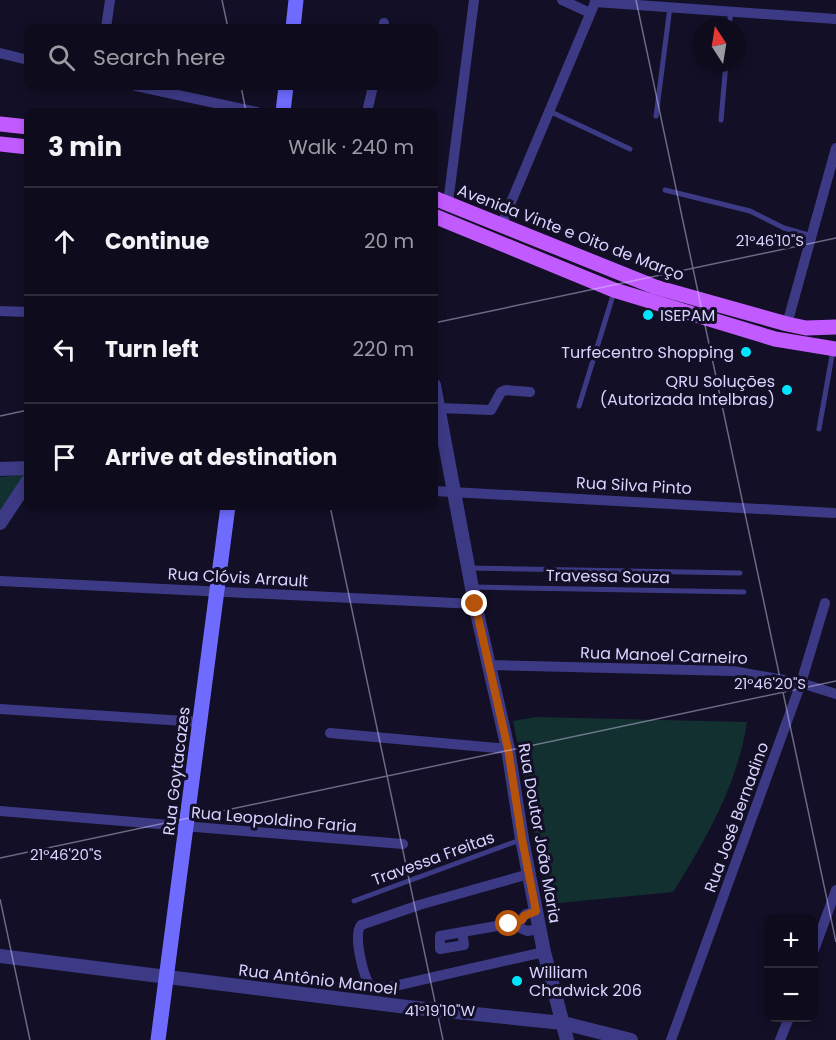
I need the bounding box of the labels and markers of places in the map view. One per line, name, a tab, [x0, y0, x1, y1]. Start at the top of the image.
place label: ISEPAM	[660, 304, 715, 327]
marker: ISEPAM	[641, 308, 655, 322]
place label: Turfecentro Shopping	[561, 341, 734, 364]
marker: Turfecentro Shopping	[739, 345, 753, 359]
place label: QRU Soluções (Autorizada Intelbras)	[600, 370, 775, 411]
marker: QRU Soluções (Autorizada Intelbras)	[780, 383, 794, 397]
place label: William Chadwick 206	[529, 961, 642, 1002]
marker: William Chadwick 206	[510, 974, 524, 988]

